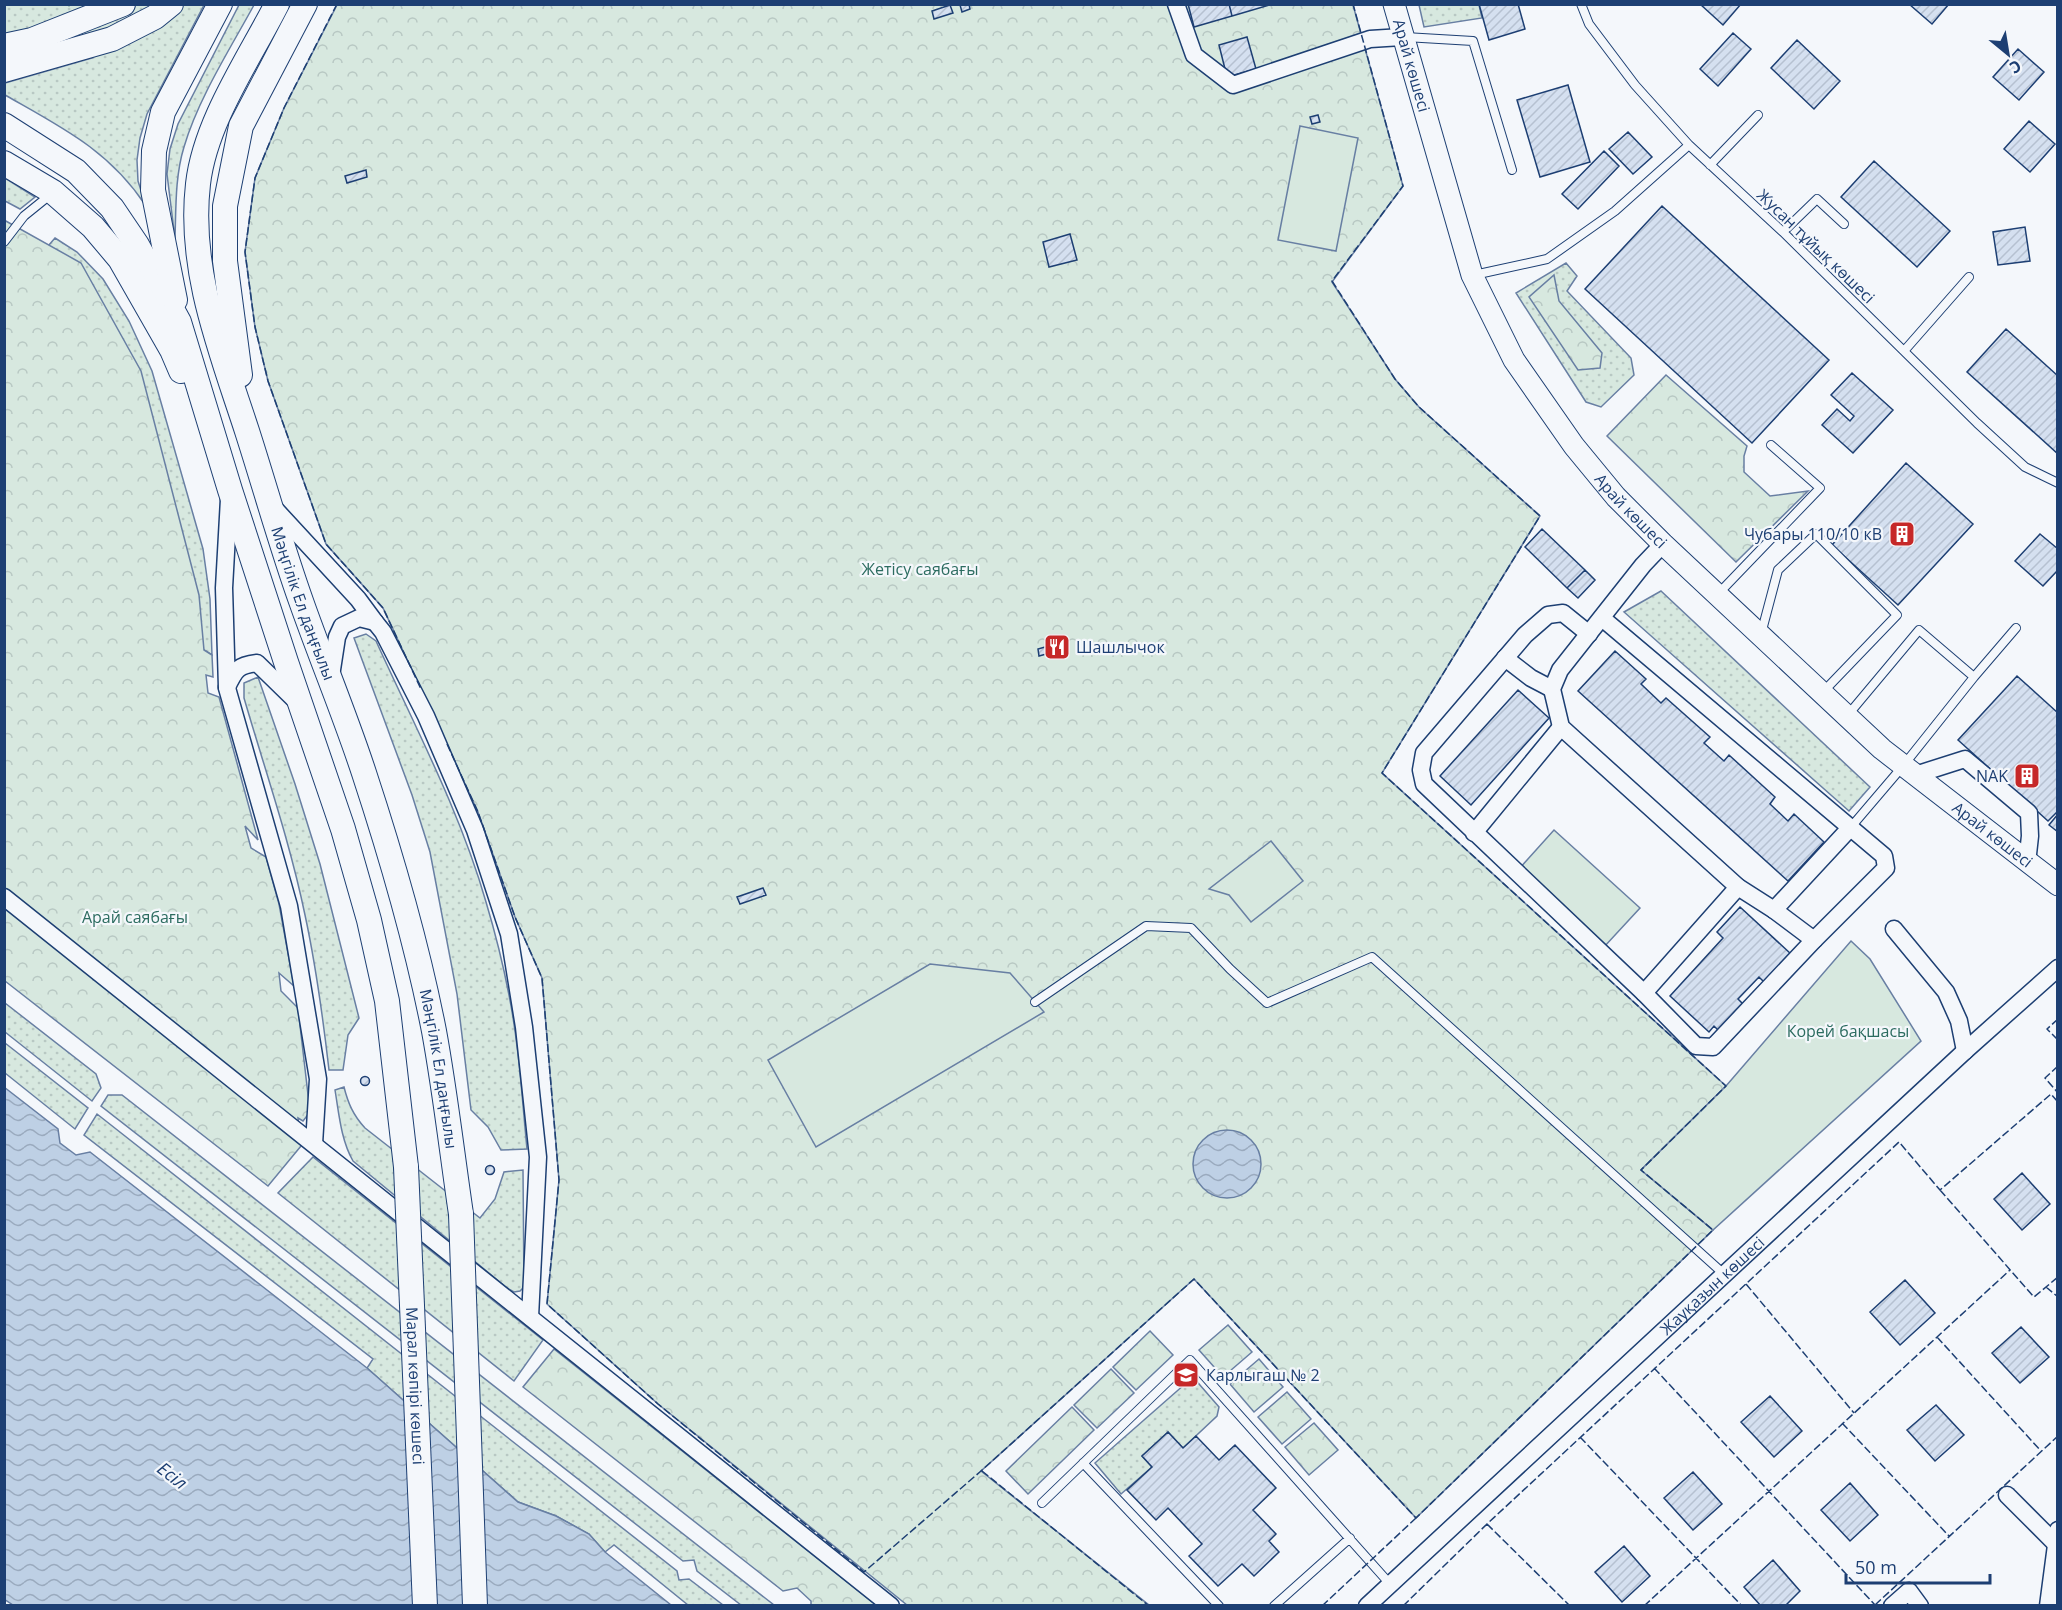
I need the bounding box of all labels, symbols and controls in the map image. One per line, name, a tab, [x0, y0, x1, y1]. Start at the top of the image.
street label: Арай көшесі	[1388, 16, 1436, 115]
north arrow	[1978, 24, 2038, 84]
text: С	[2006, 55, 2025, 79]
street label: Жусан тұйық көшесі	[1752, 184, 1880, 308]
street label: Арай көшесі	[1590, 469, 1672, 553]
building icon: Чубары 110/10 кВ	[1887, 519, 1917, 549]
place label: Чубары 110/10 кВ	[1744, 523, 1882, 545]
street label: Мәңгілік Ел даңғылы	[266, 524, 340, 683]
park label: Жетісу саябағы	[862, 558, 978, 580]
restaurant icon: Шашлычок	[1042, 632, 1072, 662]
place label: Шашлычок	[1076, 636, 1165, 658]
building icon: NAK	[2012, 761, 2042, 791]
place label: NAK	[1976, 765, 2008, 787]
street label: Арай көшесі	[1948, 796, 2037, 873]
park label: Арай саябағы	[82, 906, 188, 928]
street label: Мәңгілік Ел даңғылы	[414, 987, 463, 1150]
park label: Корей бақшасы	[1787, 1020, 1909, 1042]
street label: Жауқазын көшесі	[1655, 1232, 1769, 1340]
street label: Марал көпірі көшесі	[401, 1306, 430, 1465]
school or university icon: Карлыгаш № 2	[1171, 1360, 1201, 1390]
place label: Карлыгаш № 2	[1206, 1364, 1320, 1386]
water label: Есіл	[153, 1456, 193, 1495]
scale bar	[1846, 1547, 1990, 1585]
text: 50 m	[1855, 1555, 1897, 1579]

